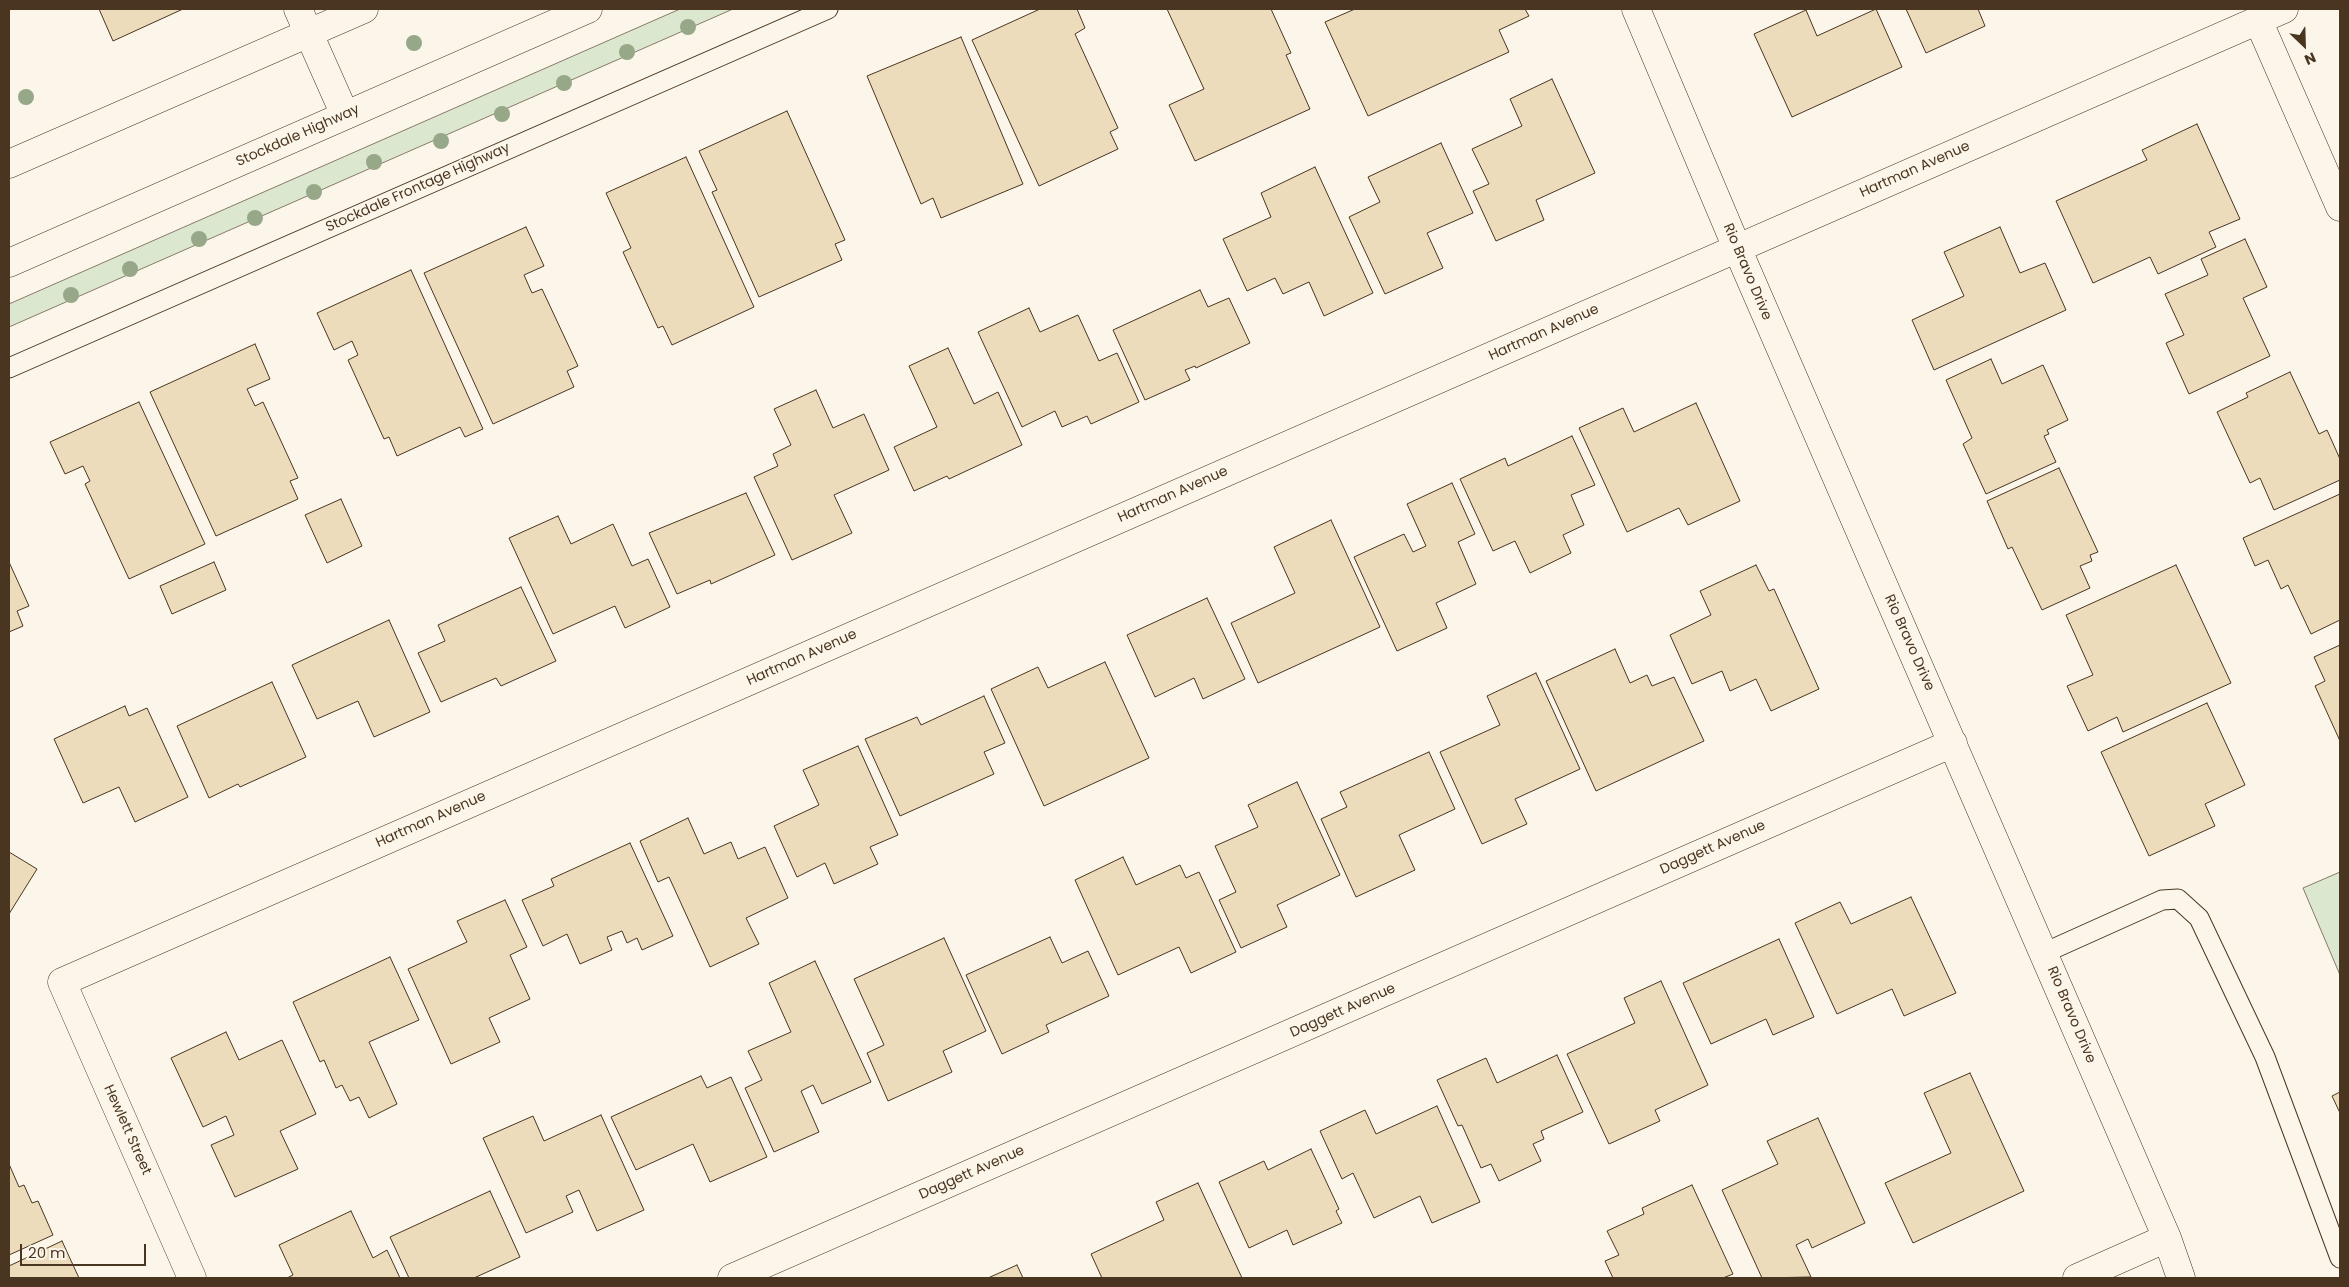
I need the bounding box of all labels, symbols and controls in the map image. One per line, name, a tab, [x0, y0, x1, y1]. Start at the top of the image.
north arrow	[2279, 20, 2329, 70]
text: N	[2301, 47, 2319, 70]
street label: Stockdale Highway	[234, 101, 362, 171]
street label: Hartman Avenue	[1857, 138, 1973, 202]
street label: Stockdale Frontage Highway	[323, 140, 513, 236]
street label: Rio Bravo Drive	[1719, 221, 1775, 323]
street label: Hartman Avenue	[1486, 301, 1602, 365]
street label: Hartman Avenue	[1115, 463, 1231, 527]
street label: Rio Bravo Drive	[1880, 592, 1938, 694]
street label: Hartman Avenue	[744, 626, 860, 690]
street label: Hartman Avenue	[373, 788, 489, 852]
street label: Daggett Avenue	[1658, 817, 1768, 879]
street label: Rio Bravo Drive	[2043, 964, 2099, 1066]
street label: Daggett Avenue	[1288, 980, 1398, 1042]
street label: Hewlett Street	[100, 1082, 154, 1178]
street label: Daggett Avenue	[917, 1142, 1027, 1204]
scale bar	[22, 1234, 149, 1266]
text: 20 m	[28, 1242, 66, 1263]

